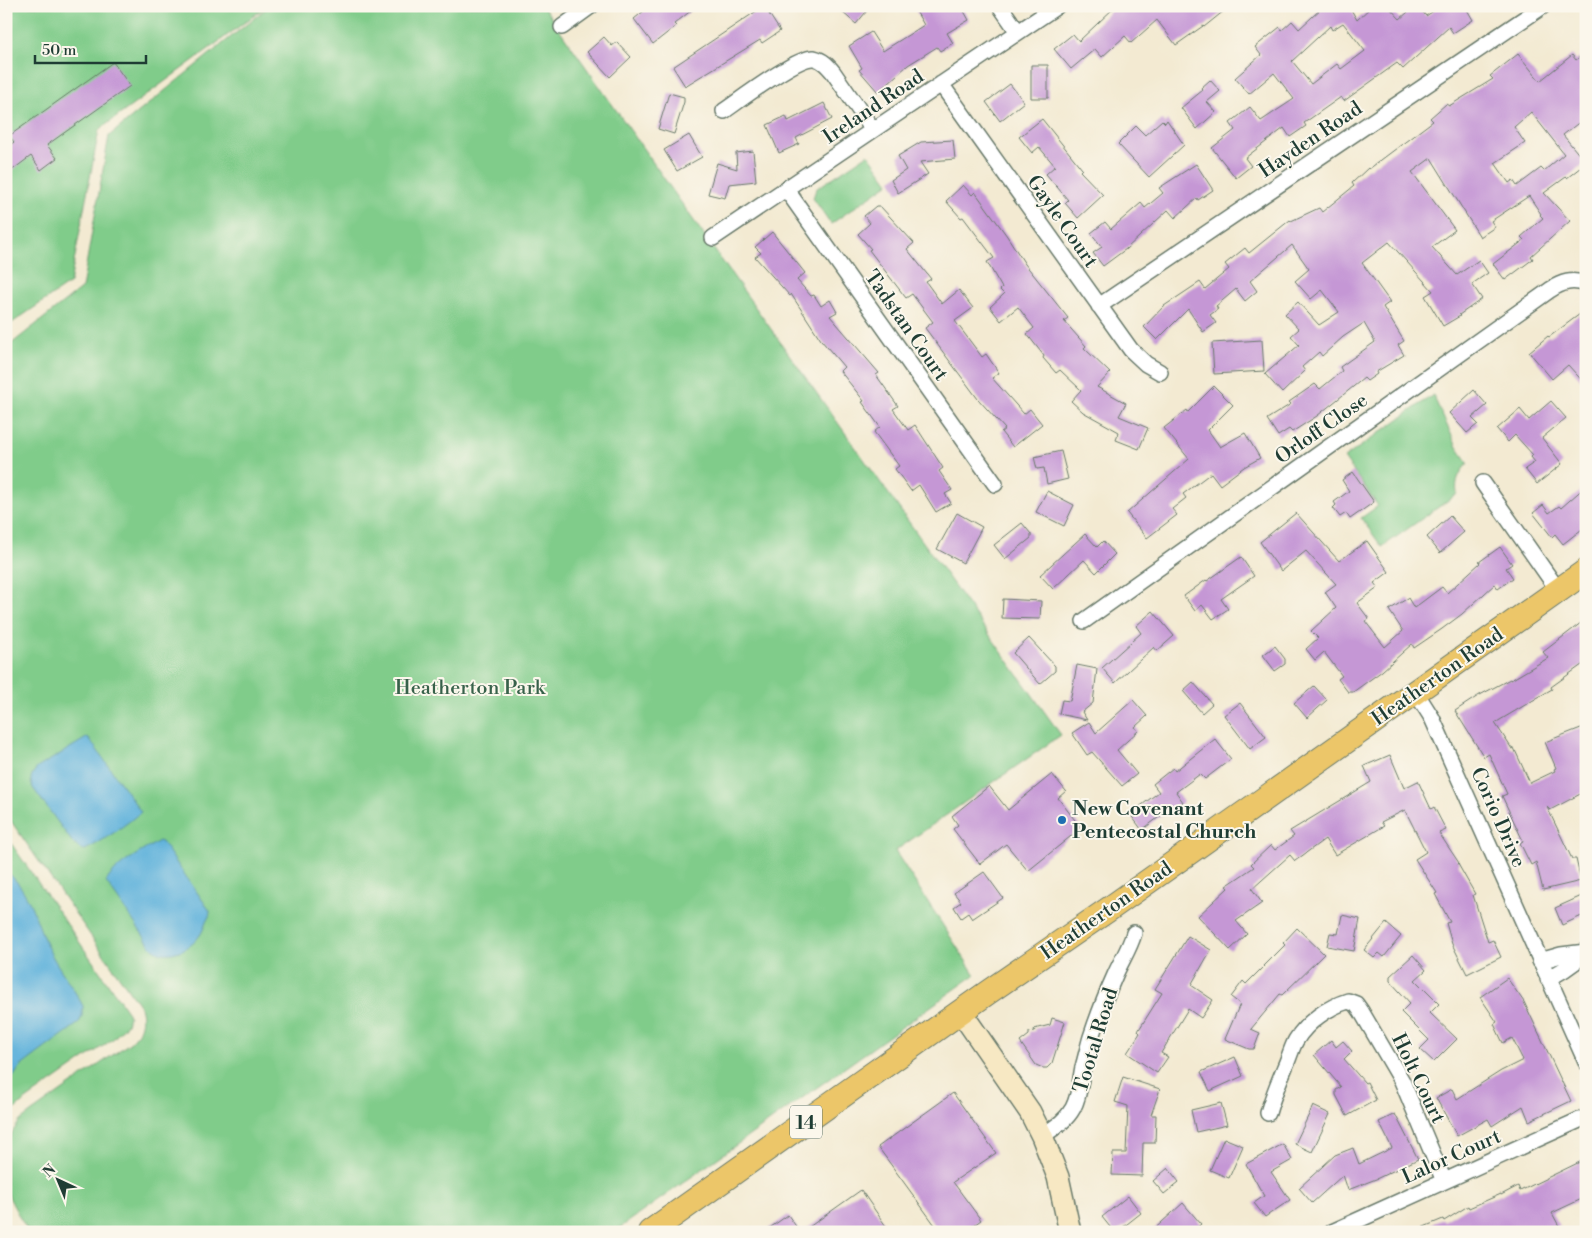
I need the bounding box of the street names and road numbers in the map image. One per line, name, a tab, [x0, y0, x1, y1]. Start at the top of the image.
street label: Ireland Road	[819, 64, 929, 150]
street label: Hayden Road	[1254, 96, 1368, 184]
street label: Gayle Court	[1021, 171, 1103, 273]
street label: Tadstan Court	[858, 266, 953, 386]
street label: Orloff Close	[1271, 388, 1373, 470]
street label: Heatherton Road	[1367, 622, 1509, 732]
street label: Corio Drive	[1464, 764, 1531, 872]
street label: Heatherton Road	[1036, 856, 1178, 966]
street label: Tootal Road	[1069, 984, 1124, 1096]
street label: Holt Court	[1385, 1030, 1450, 1128]
road number: 14	[790, 1106, 822, 1138]
street label: Lalor Court	[1398, 1124, 1505, 1190]

